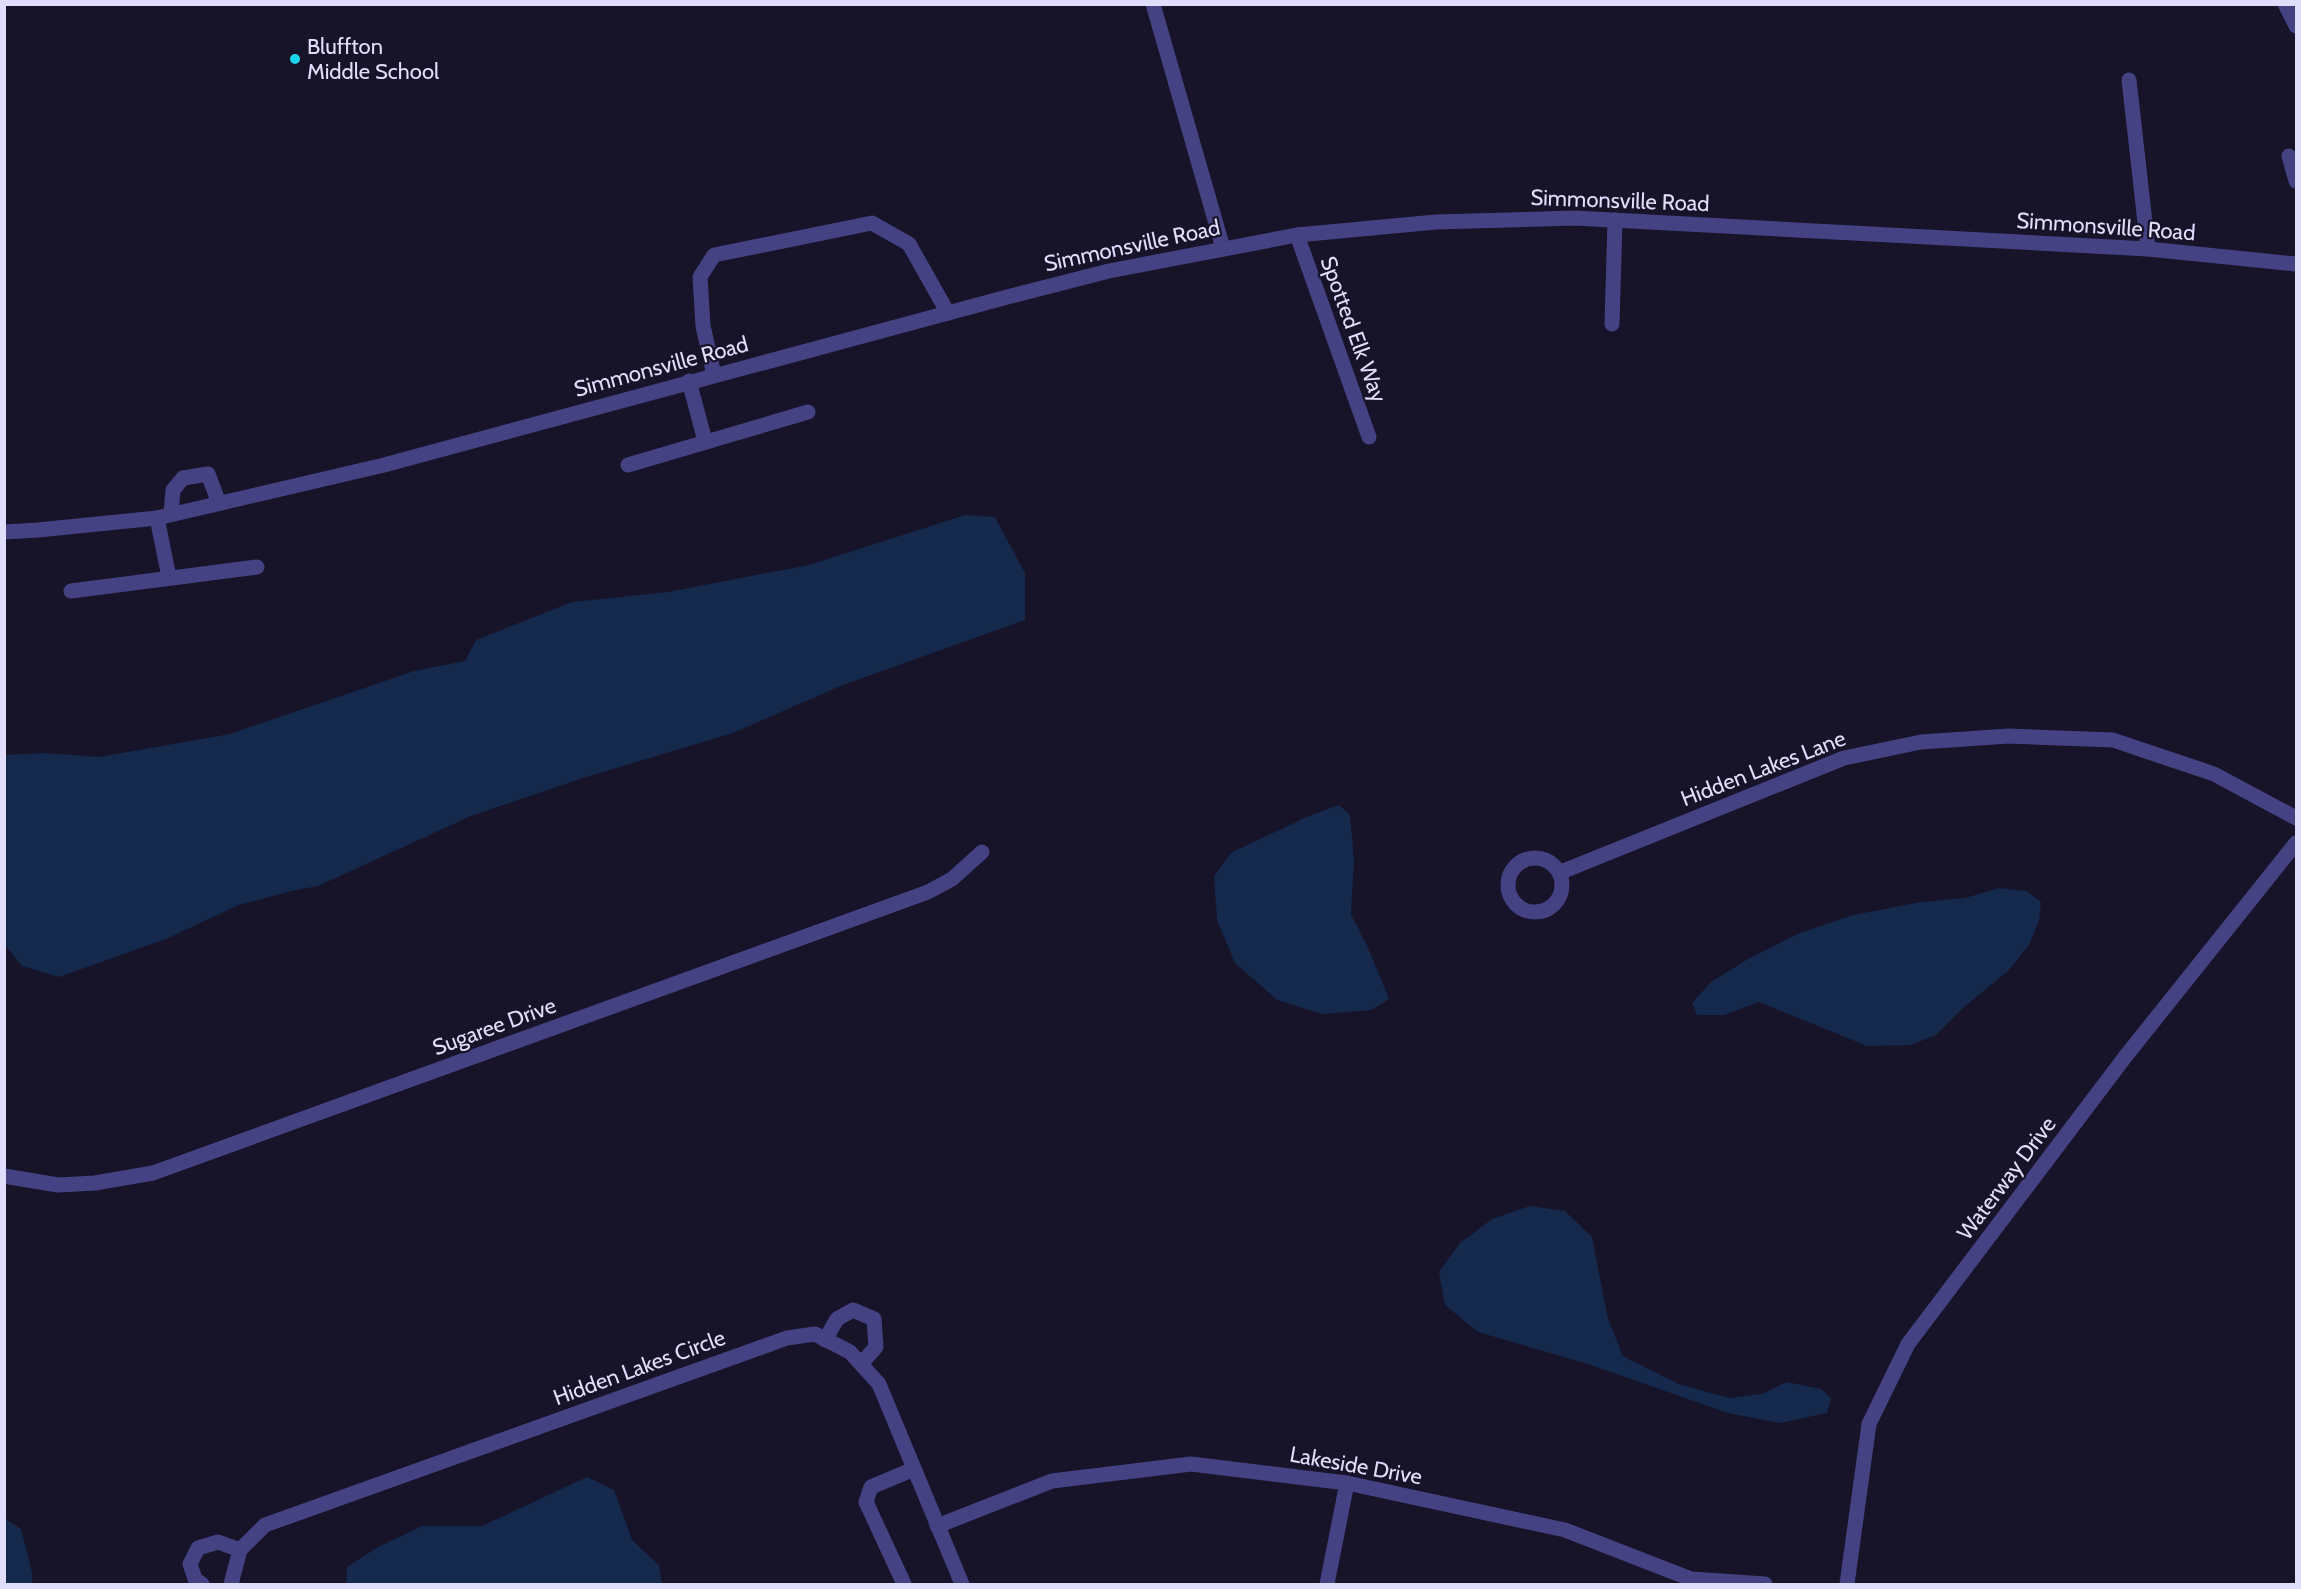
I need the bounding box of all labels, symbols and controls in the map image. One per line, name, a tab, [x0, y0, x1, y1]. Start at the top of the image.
place label: Bluffton Middle School	[307, 33, 440, 85]
marker: Bluffton Middle School	[288, 52, 302, 66]
street label: Simmonsville Road	[1530, 184, 1710, 217]
street label: Simmonsville Road	[2016, 207, 2196, 246]
street label: Simmonsville Road	[1042, 214, 1223, 277]
street label: Spotted Elk Way	[1315, 252, 1392, 406]
street label: Simmonsville Road	[571, 330, 751, 403]
street label: Hidden Lakes Lane	[1677, 725, 1849, 812]
street label: Sugaree Drive	[429, 992, 560, 1061]
street label: Waterway Drive	[1951, 1111, 2061, 1245]
street label: Hidden Lakes Circle	[549, 1324, 729, 1411]
street label: Lakeside Drive	[1288, 1441, 1424, 1490]

